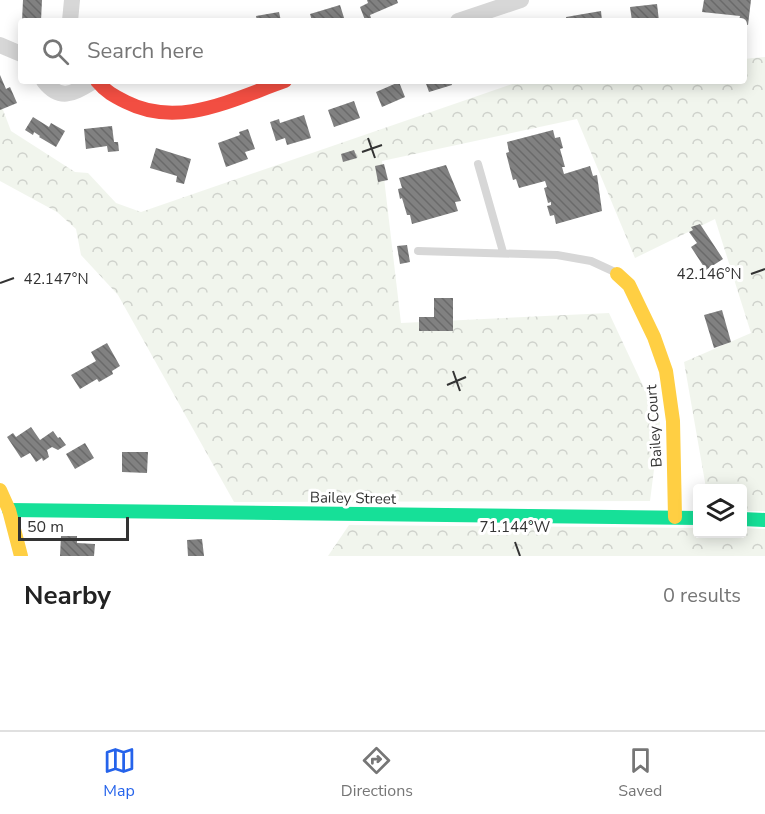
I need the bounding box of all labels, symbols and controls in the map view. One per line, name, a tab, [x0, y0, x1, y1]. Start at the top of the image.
search box	[18, 18, 747, 84]
icon: search	[39, 35, 72, 68]
text: Search here	[87, 36, 204, 66]
text: 42.146°N	[676, 264, 742, 284]
text: 42.147°N	[23, 269, 89, 289]
street label: Bailey Court	[641, 383, 667, 468]
map controls	[693, 484, 747, 538]
button: layers	[693, 484, 747, 538]
street label: Bailey Street	[310, 487, 397, 509]
scale bar	[18, 514, 129, 542]
text: 50 m	[27, 516, 64, 538]
text: 71.144°W	[480, 517, 551, 537]
text: Nearby	[24, 578, 111, 613]
text: 0 results	[663, 582, 741, 609]
tab: Map	[103, 744, 136, 802]
tab: Directions	[341, 744, 413, 802]
tab: Saved	[618, 744, 662, 802]

